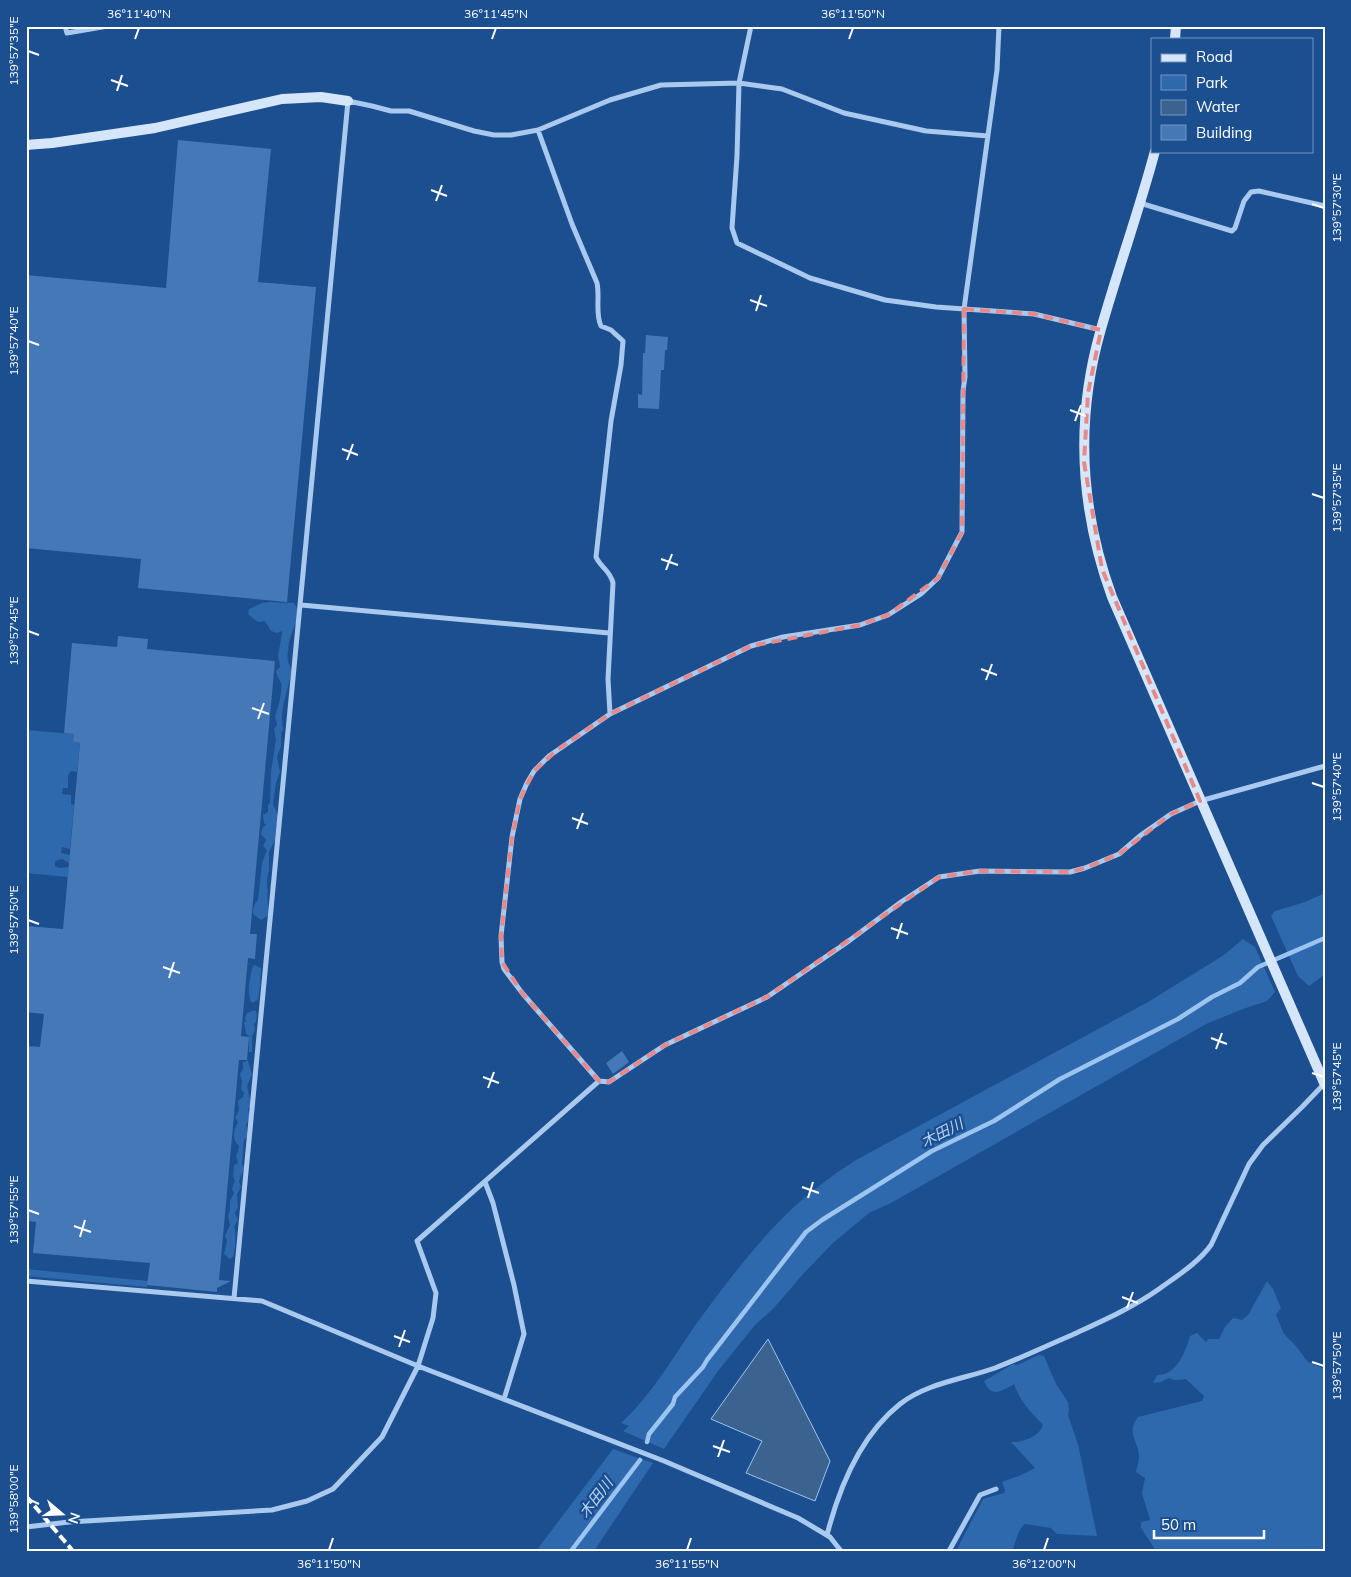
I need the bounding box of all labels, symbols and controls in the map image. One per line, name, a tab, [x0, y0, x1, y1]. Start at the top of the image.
text: 36°11'40"N	[107, 6, 171, 21]
text: 36°11'45"N	[464, 6, 528, 21]
text: 36°11'50"N	[821, 6, 885, 21]
text: 139°57'35"E	[6, 16, 21, 86]
legend	[1151, 38, 1314, 152]
text: Road	[1196, 47, 1233, 66]
text: Park	[1196, 73, 1228, 92]
text: Water	[1196, 97, 1240, 116]
text: Building	[1196, 123, 1252, 142]
text: 139°57'30"E	[1329, 173, 1344, 243]
text: 139°57'40"E	[6, 306, 21, 376]
text: 139°57'35"E	[1329, 463, 1344, 533]
text: 139°57'45"E	[6, 596, 21, 666]
text: 139°57'40"E	[1329, 752, 1344, 822]
text: 139°57'50"E	[6, 885, 21, 955]
text: 139°57'45"E	[1329, 1042, 1344, 1112]
water label: 木田川	[917, 1113, 968, 1151]
text: 139°57'55"E	[6, 1175, 21, 1245]
text: 139°57'50"E	[1329, 1331, 1344, 1401]
text: 139°58'00"E	[6, 1464, 21, 1534]
water label: 木田川	[574, 1472, 618, 1521]
north arrow	[38, 1490, 88, 1540]
scale bar	[1154, 1507, 1264, 1539]
text: N	[64, 1510, 85, 1526]
text: 50 m	[1161, 1515, 1196, 1534]
text: 36°11'50"N	[297, 1556, 361, 1571]
text: 36°11'55"N	[655, 1556, 719, 1571]
text: 36°12'00"N	[1012, 1556, 1076, 1571]

